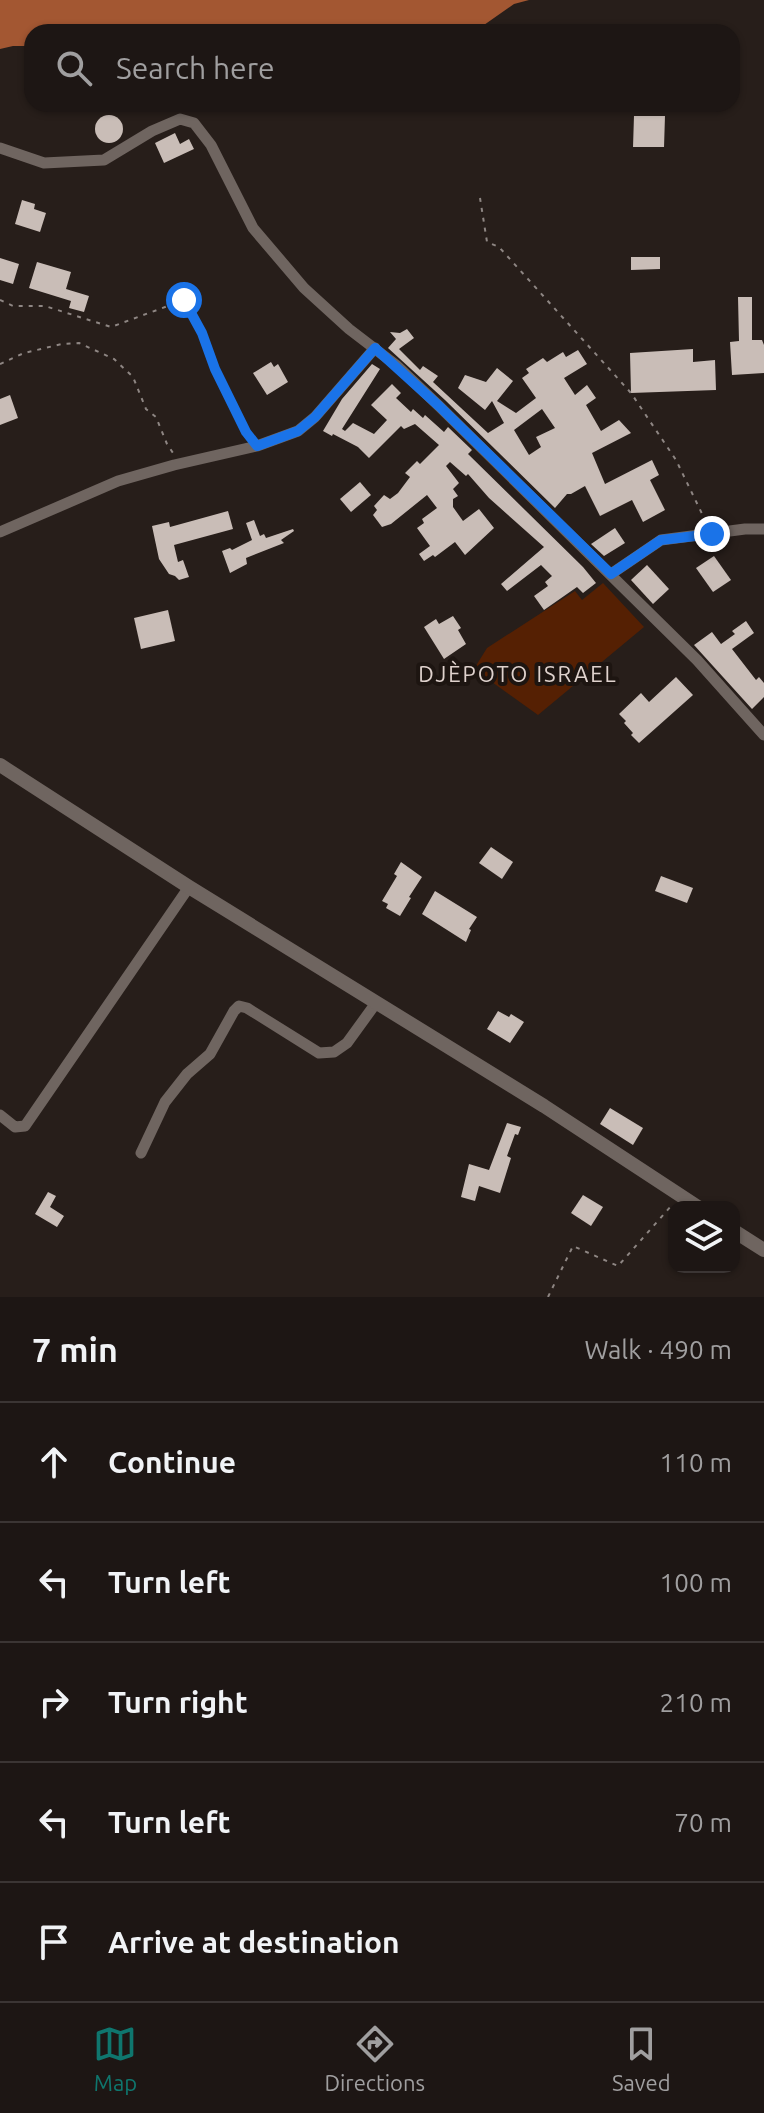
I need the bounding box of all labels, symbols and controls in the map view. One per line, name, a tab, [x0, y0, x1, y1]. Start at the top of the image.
search box	[24, 24, 740, 112]
icon: search	[52, 46, 96, 90]
text: Search here	[116, 51, 275, 85]
route start	[166, 282, 202, 318]
route end	[694, 516, 730, 552]
district label: DJÈPOTO ISRAEL	[418, 660, 618, 686]
map controls	[668, 1201, 740, 1273]
button: layers	[668, 1201, 740, 1273]
text: 7 min	[32, 1330, 118, 1368]
text: Walk · 490 m	[584, 1335, 732, 1364]
icon: ahead	[32, 1440, 76, 1484]
text: Continue	[108, 1445, 236, 1479]
text: 110 m	[660, 1448, 732, 1477]
icon: left	[32, 1560, 76, 1604]
text: Turn left	[108, 1565, 230, 1599]
text: 100 m	[660, 1568, 732, 1597]
icon: right	[32, 1680, 76, 1724]
text: Turn right	[108, 1685, 248, 1719]
text: 210 m	[660, 1688, 732, 1717]
icon: left	[32, 1800, 76, 1844]
text: Turn left	[108, 1805, 230, 1839]
text: 70 m	[674, 1808, 732, 1837]
icon: arrive	[32, 1920, 76, 1964]
text: Arrive at destination	[108, 1925, 400, 1959]
tab: Map	[93, 2022, 137, 2095]
tab: Directions	[324, 2022, 425, 2095]
tab: Saved	[612, 2022, 671, 2095]

